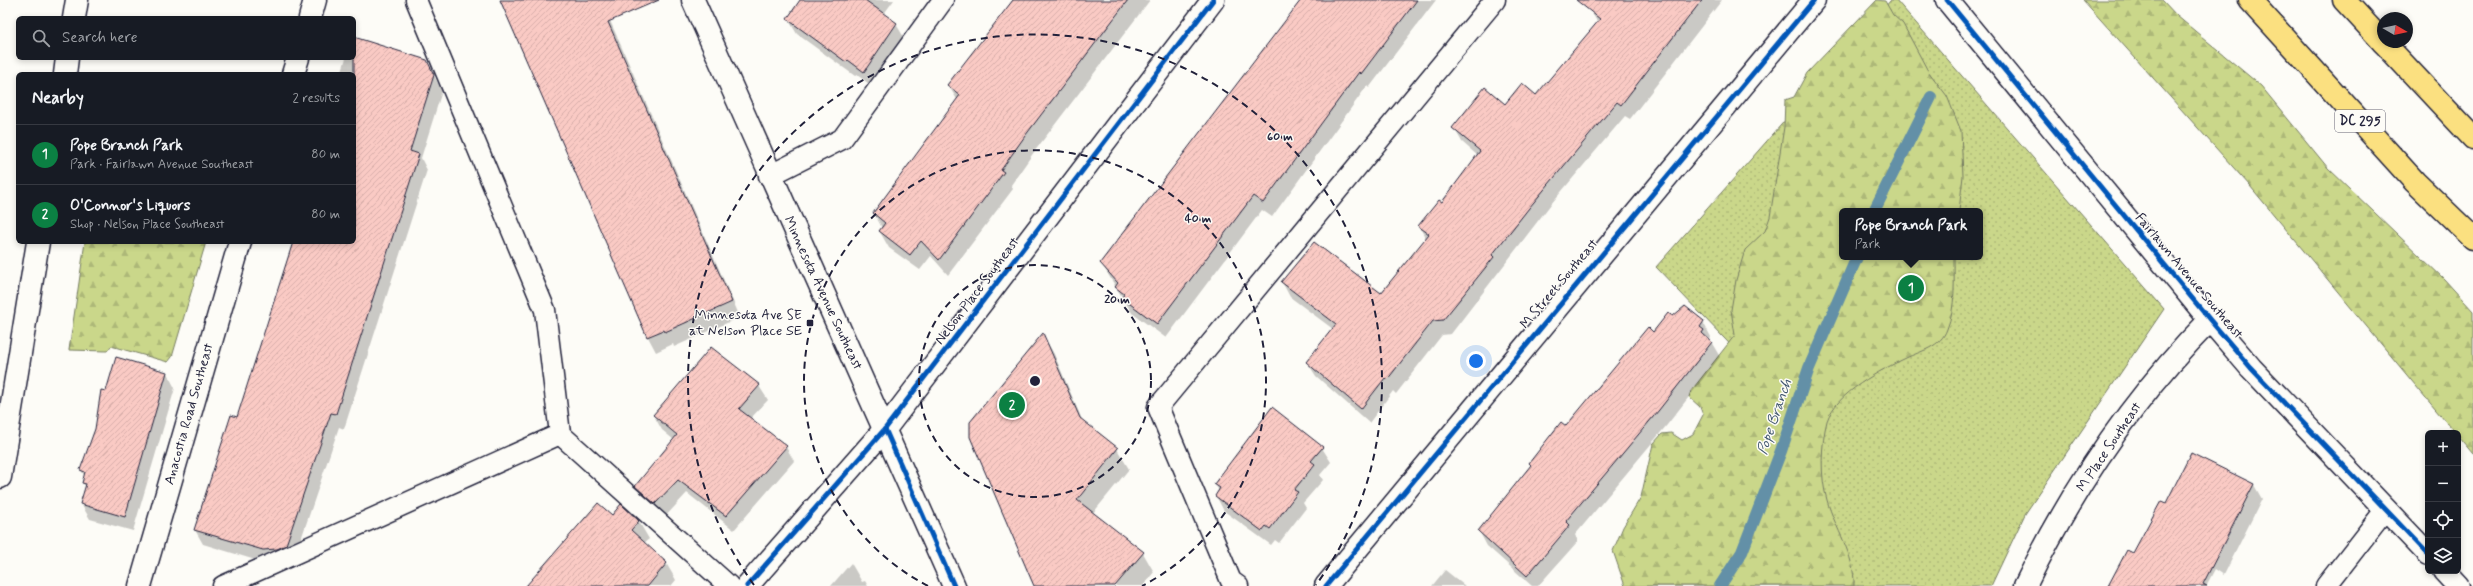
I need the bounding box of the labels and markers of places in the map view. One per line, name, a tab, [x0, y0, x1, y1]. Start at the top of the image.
pin: 1	[1898, 273, 1924, 303]
place label: Minnesota Ave SE at Nelson Place SE	[689, 306, 802, 340]
marker: Minnesota Ave SE at Nelson Place SE	[805, 318, 815, 328]
centre of rings	[1028, 374, 1042, 388]
pin: 2	[999, 390, 1025, 420]

